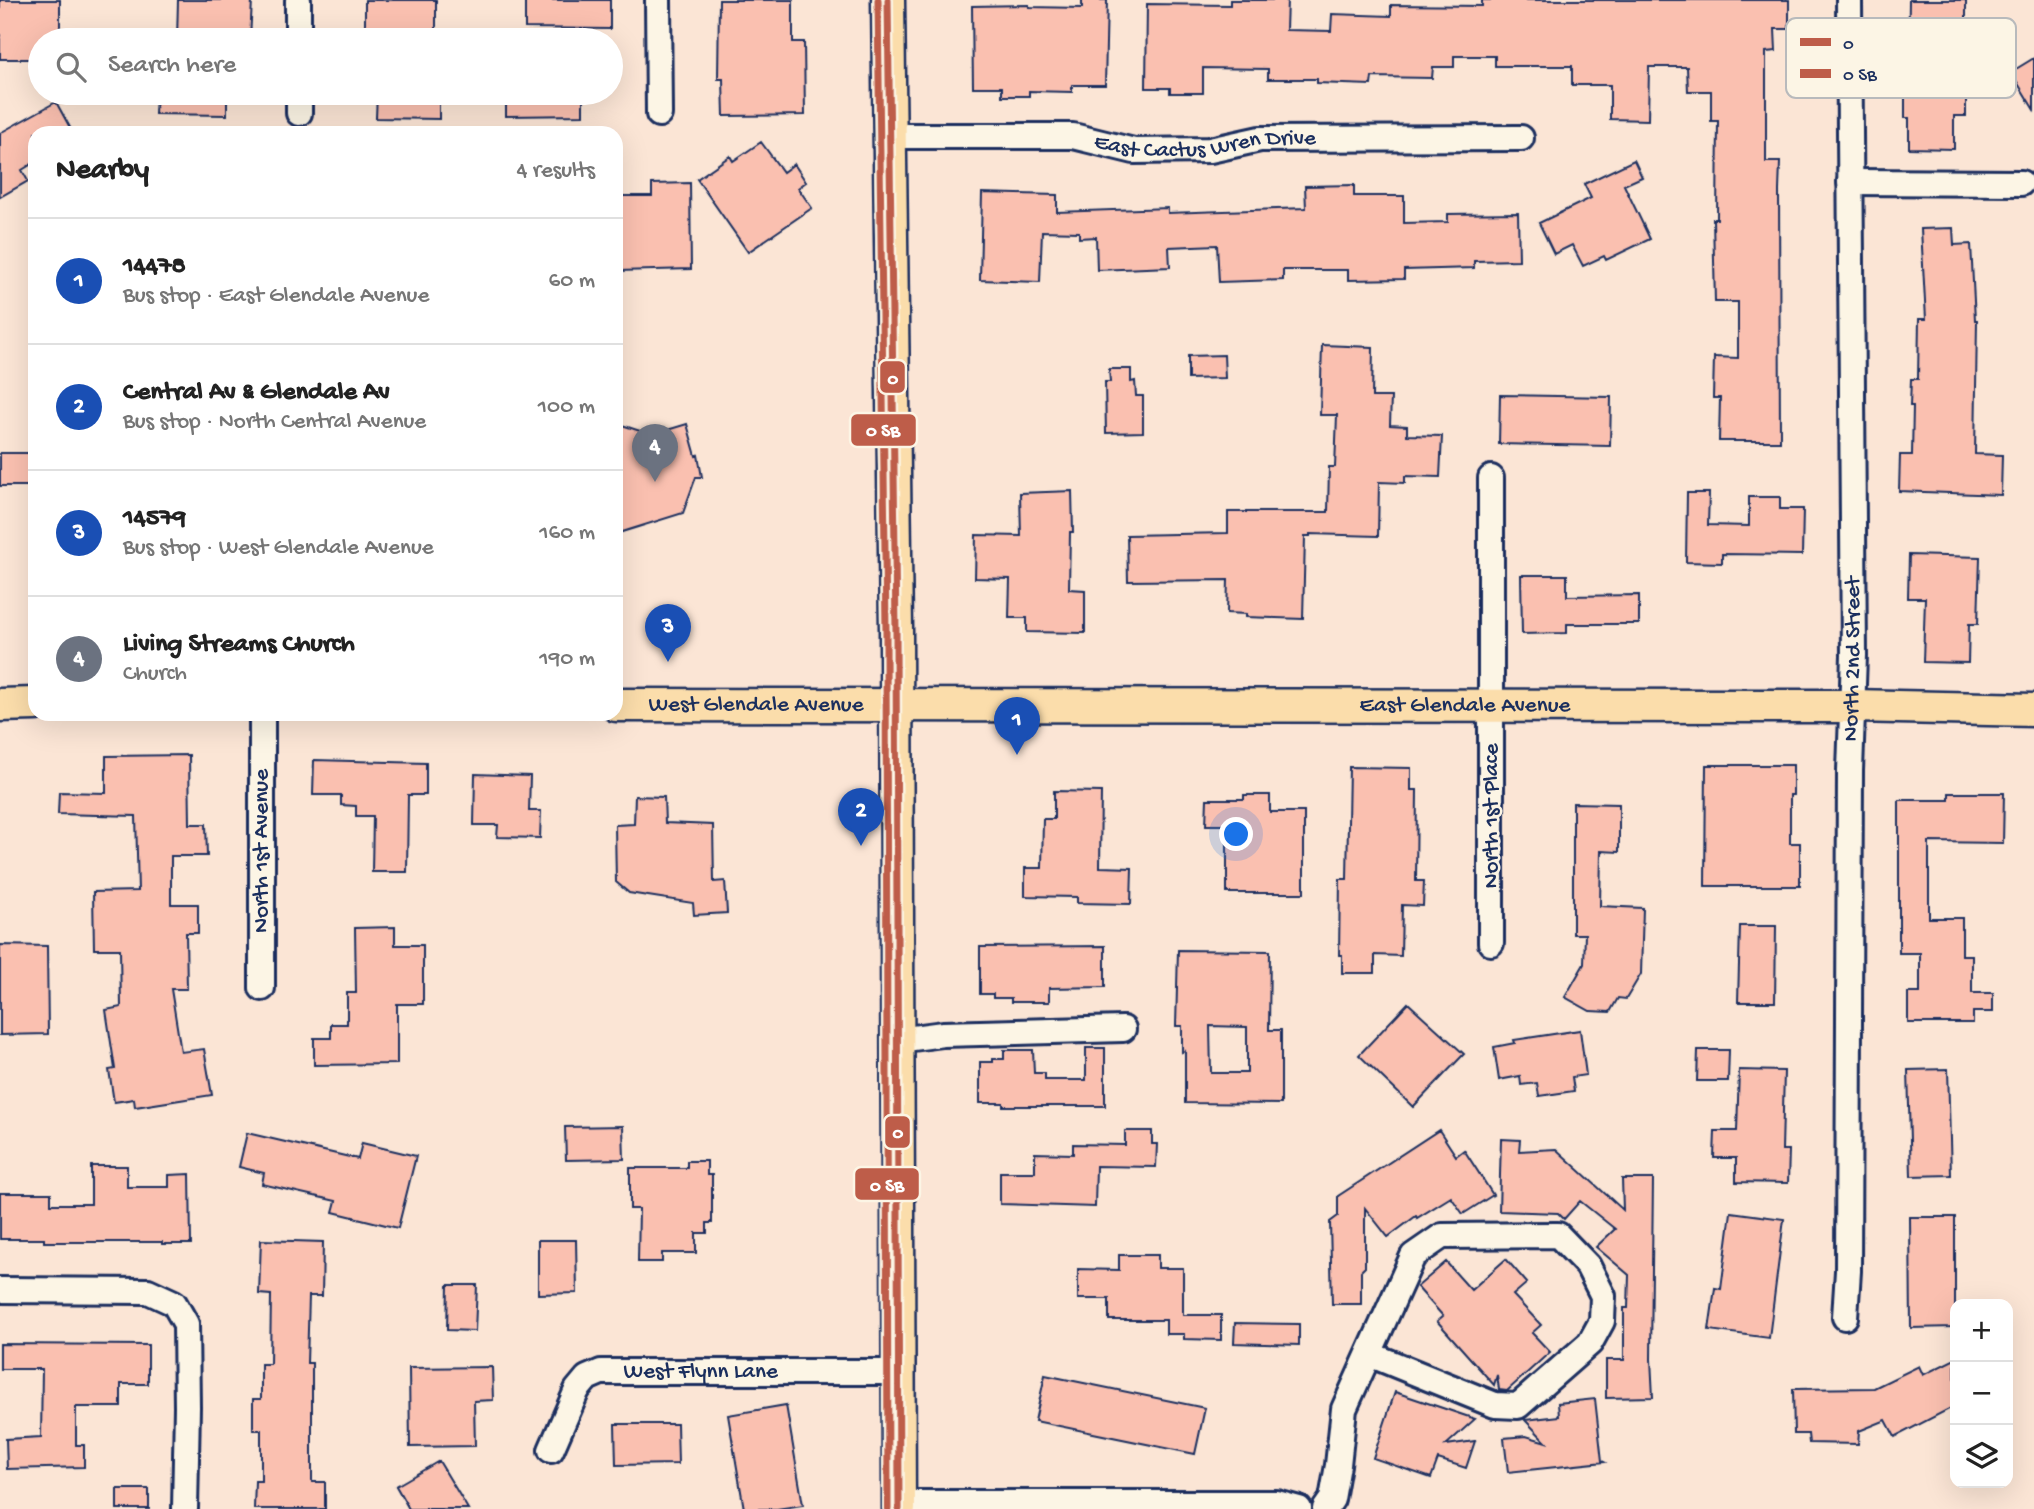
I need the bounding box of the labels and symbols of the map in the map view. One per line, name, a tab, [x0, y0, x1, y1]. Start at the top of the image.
legend	[1786, 18, 2016, 98]
text: 0	[1843, 34, 1854, 57]
text: 0 SB	[1843, 65, 1878, 88]
street label: East Cactus Wren Drive	[1091, 125, 1317, 166]
line badge: 0	[879, 360, 906, 394]
text: 0	[888, 369, 899, 392]
line badge: 0 SB	[850, 413, 917, 447]
text: 0 SB	[866, 421, 901, 444]
pin: 4	[632, 424, 678, 482]
street label: North 2nd Street	[1838, 575, 1868, 742]
pin: 3	[645, 604, 691, 662]
street label: West Glendale Avenue	[648, 692, 865, 719]
street label: East Glendale Avenue	[1360, 692, 1572, 719]
pin: 1	[994, 697, 1040, 755]
street label: North 1st Place	[1479, 742, 1506, 889]
street label: North 1st Avenue	[249, 768, 276, 933]
pin: 2	[838, 788, 884, 846]
your location	[1219, 817, 1253, 851]
line badge: 0	[884, 1115, 911, 1149]
text: 0	[893, 1123, 904, 1146]
line badge: 0 SB	[854, 1167, 920, 1201]
text: 0 SB	[870, 1176, 905, 1199]
street label: West Flynn Lane	[624, 1359, 779, 1386]

